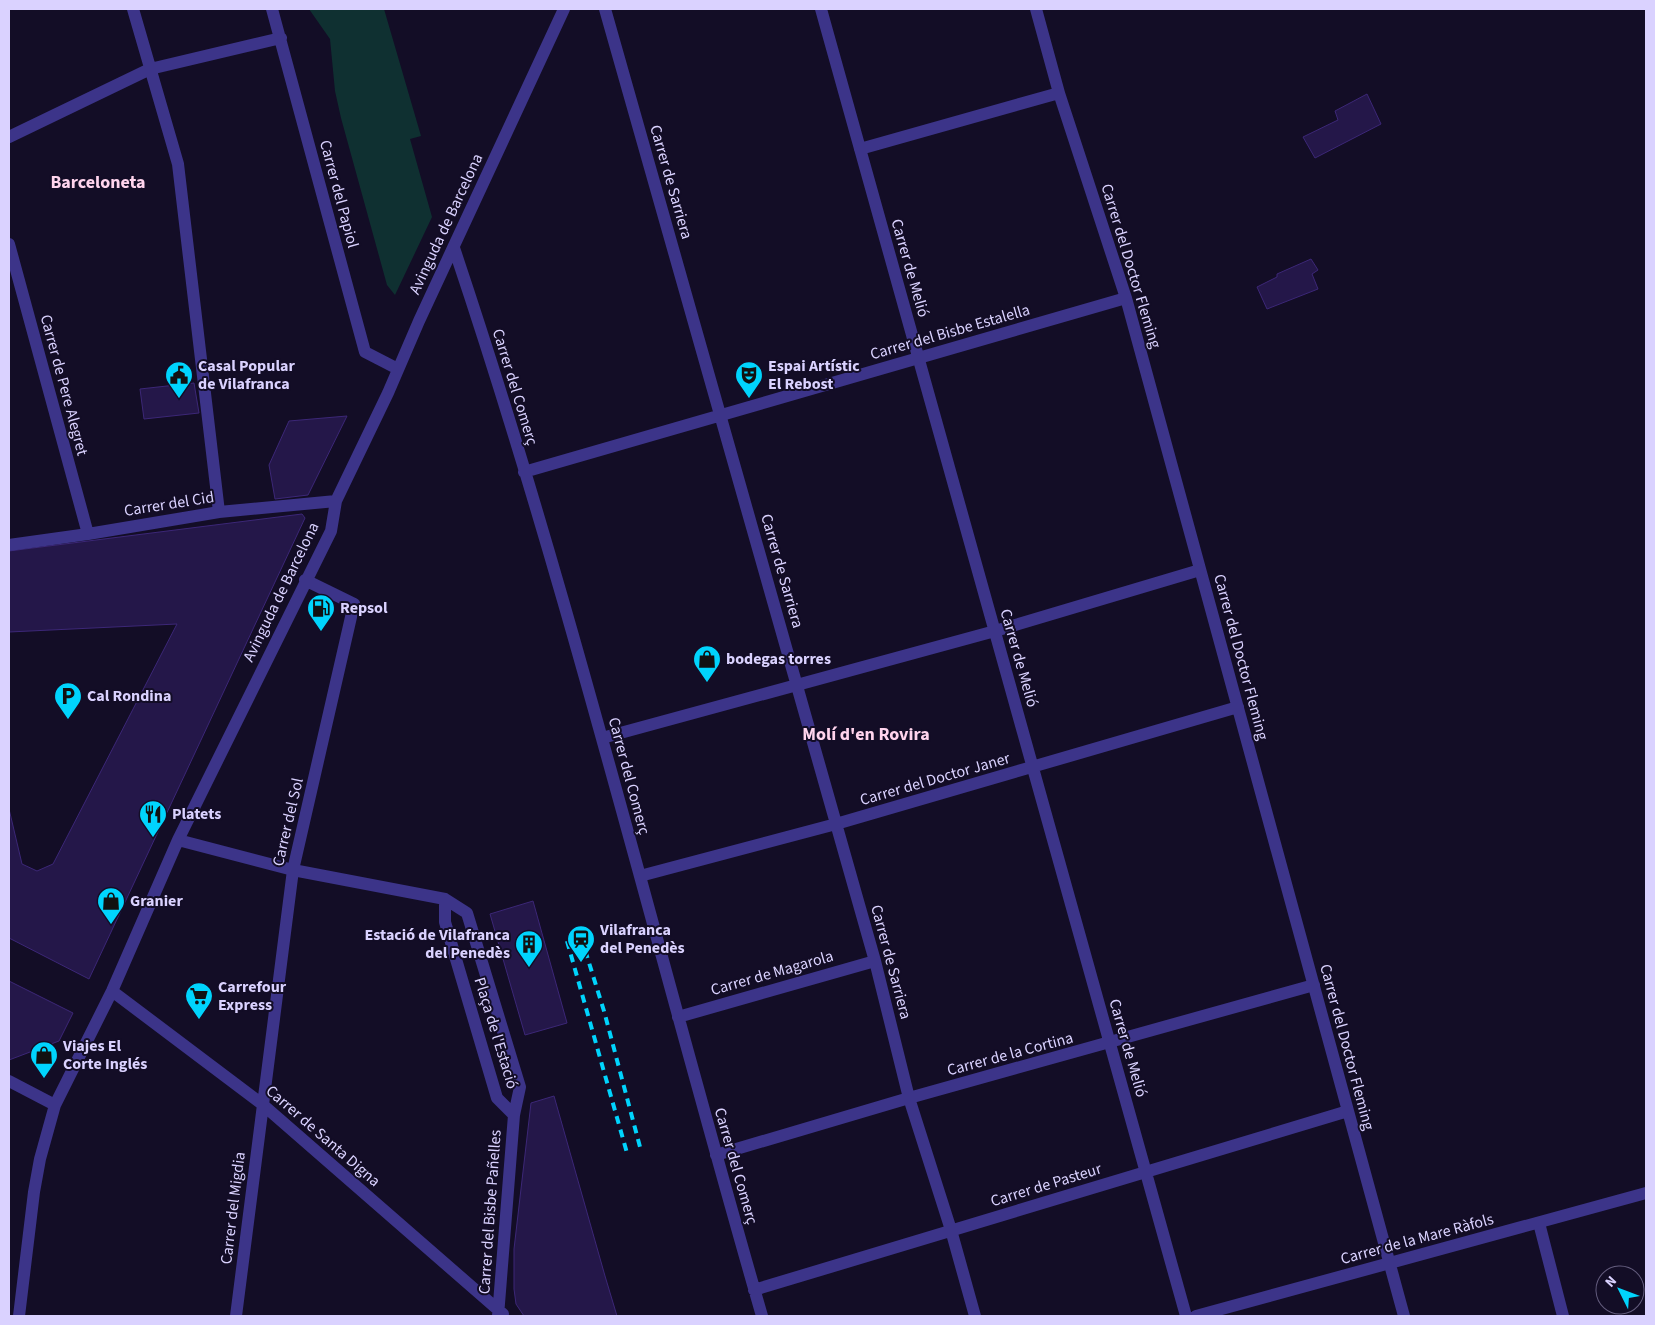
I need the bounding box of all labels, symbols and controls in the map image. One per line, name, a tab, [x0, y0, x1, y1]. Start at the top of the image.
street label: Carrer de Sarriera	[644, 122, 698, 242]
street label: Carrer del Papiol	[314, 138, 364, 250]
street label: Avinguda de Barcelona	[404, 150, 488, 298]
district label: Barceloneta	[50, 170, 146, 195]
street label: Carrer del Doctor Fleming	[1095, 181, 1167, 351]
street label: Carrer de Melió	[885, 216, 935, 320]
street label: Carrer del Bisbe Estalella	[868, 299, 1032, 365]
street label: Carrer de Pere Alegret	[35, 312, 94, 459]
street label: Carrer del Comerç	[487, 326, 543, 448]
place label: Casal Popular de Vilafranca	[198, 355, 295, 395]
place label: Espai Artístic El Rebost	[768, 355, 860, 395]
public building icon: Casal Popular de Vilafranca	[164, 360, 194, 399]
theatre icon: Espai Artístic El Rebost	[734, 360, 764, 399]
street label: Carrer del Cid	[122, 486, 216, 522]
street label: Carrer de Sarriera	[755, 511, 809, 631]
street label: Avinguda de Barcelona	[238, 518, 324, 666]
street label: Carrer del Doctor Fleming	[1208, 571, 1274, 743]
fuel station icon: Repsol	[306, 593, 336, 632]
place label: Repsol	[340, 597, 388, 619]
street label: Carrer de Melió	[994, 606, 1044, 710]
shop icon: bodegas torres	[692, 644, 722, 683]
place label: bodegas torres	[726, 648, 831, 670]
parking icon: Cal Rondina	[53, 681, 83, 720]
place label: Cal Rondina	[87, 685, 171, 707]
street label: Carrer del Comerç	[603, 715, 655, 837]
district label: Molí d'en Rovira	[802, 722, 930, 747]
street label: Carrer del Doctor Janer	[857, 747, 1013, 811]
street label: Carrer del Sol	[267, 776, 309, 868]
restaurant icon: Platets	[138, 799, 168, 838]
place label: Platets	[172, 803, 221, 825]
shop icon: Granier	[96, 886, 126, 925]
place label: Granier	[130, 890, 183, 912]
street label: Carrer de Sarriera	[865, 902, 917, 1022]
place label: Vilafranca del Penedès	[599, 919, 685, 959]
place label: Estació de Vilafranca del Penedès	[365, 924, 510, 964]
station icon: Vilafranca del Penedès	[566, 924, 596, 963]
building icon: Estació de Vilafranca del Penedès	[514, 929, 544, 968]
street label: Carrer de Magarola	[708, 945, 836, 1001]
street label: Carrer del Doctor Fleming	[1314, 961, 1380, 1133]
street label: Plaça de l'Estació	[469, 975, 523, 1091]
place label: Carrefour Express	[218, 976, 287, 1016]
supermarket icon: Carrefour Express	[184, 981, 214, 1020]
street label: Carrer de Melió	[1103, 996, 1153, 1100]
street label: Carrer de la Cortina	[945, 1027, 1075, 1081]
place label: Viajes El Corte Inglés	[62, 1035, 147, 1075]
shop icon: Viajes El Corte Inglés	[29, 1040, 59, 1079]
street label: Carrer de Santa Digna	[261, 1080, 385, 1192]
street label: Carrer del Comerç	[709, 1105, 763, 1227]
street label: Carrer del Bisbe Pañelles	[473, 1129, 507, 1295]
street label: Carrer del Migdia	[215, 1150, 251, 1266]
street label: Carrer de Pasteur	[988, 1158, 1105, 1212]
street label: Carrer de la Mare Ràfols	[1338, 1208, 1496, 1270]
north arrow	[1595, 1265, 1645, 1315]
text: N	[1601, 1272, 1622, 1292]

